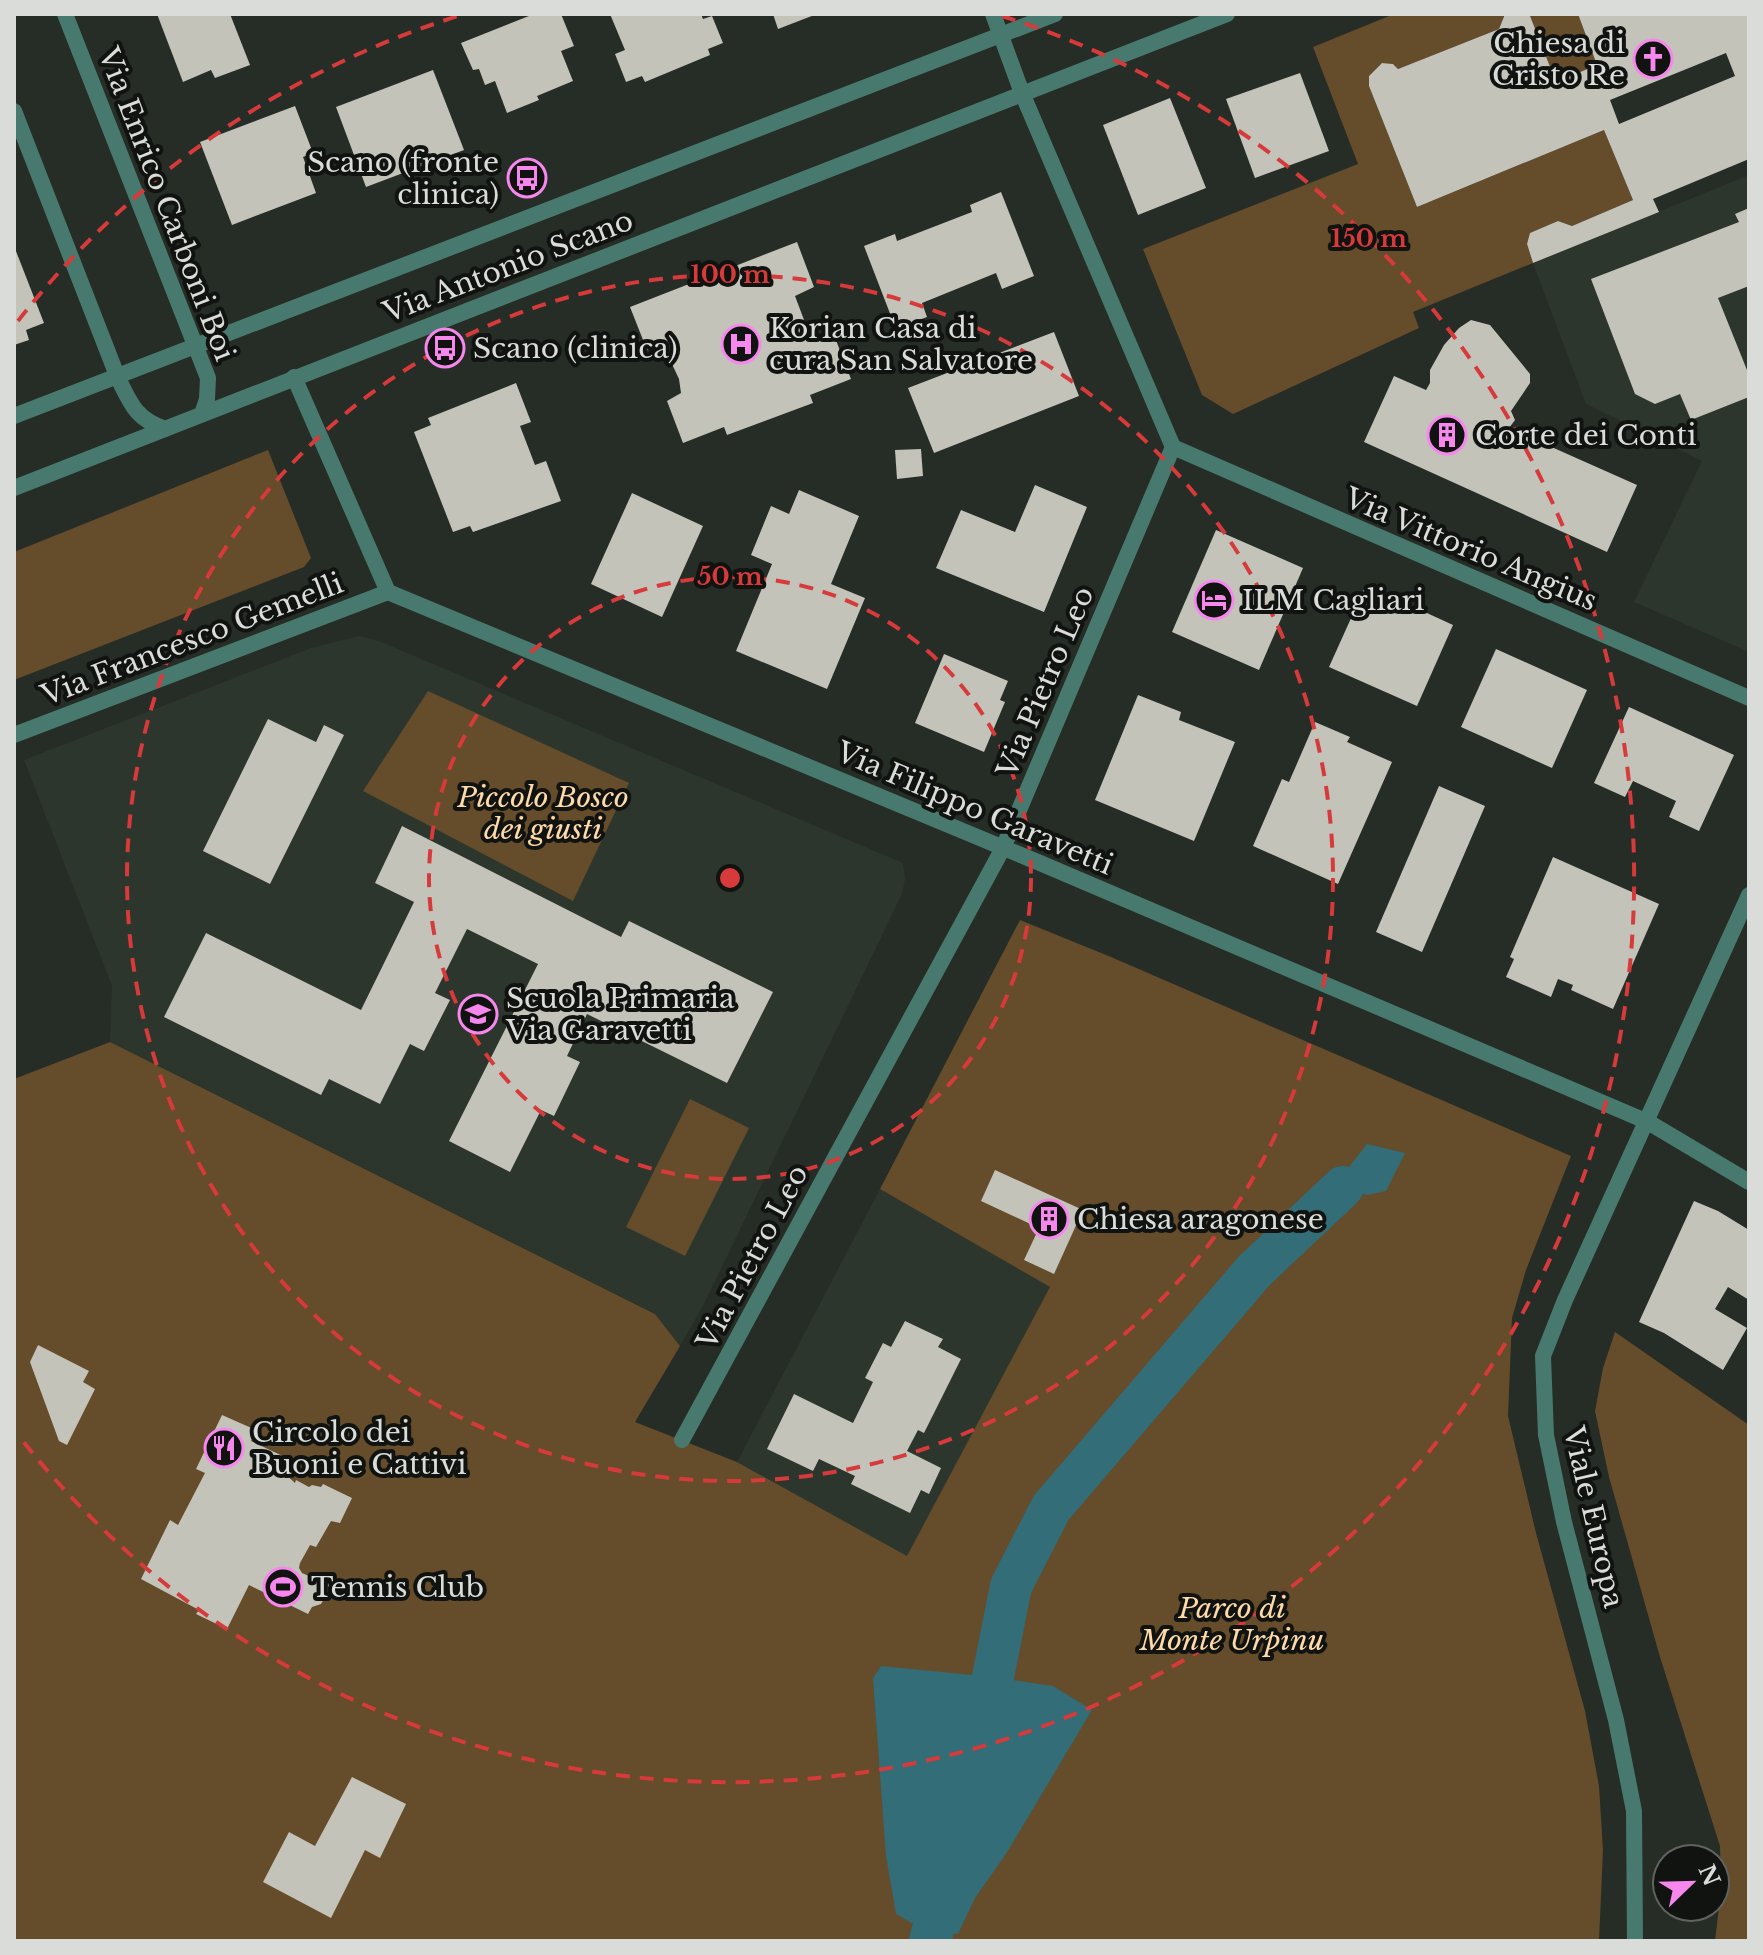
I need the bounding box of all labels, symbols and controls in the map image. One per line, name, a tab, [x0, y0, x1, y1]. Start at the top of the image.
place label: Chiesa di Cristo Re	[1492, 26, 1625, 93]
church icon: Chiesa di Cristo Re	[1632, 38, 1674, 80]
street label: Via Enrico Carboni Boi	[90, 42, 242, 366]
place label: Scano (fronte clinica)	[307, 145, 499, 212]
bus stop icon: Scano (fronte clinica)	[506, 157, 548, 199]
street label: Via Antonio Scano	[377, 203, 638, 331]
text: 150 m	[1331, 224, 1407, 253]
text: 100 m	[690, 260, 770, 289]
place label: Korian Casa di cura San Salvatore	[769, 311, 1033, 378]
hospital icon: Korian Casa di cura San Salvatore	[720, 323, 762, 365]
bus stop icon: Scano (clinica)	[424, 327, 466, 369]
place label: Scano (clinica)	[473, 331, 678, 366]
building icon: Corte dei Conti	[1426, 414, 1468, 456]
place label: Corte dei Conti	[1475, 418, 1697, 453]
street label: Via Vittorio Angius	[1338, 480, 1602, 618]
text: 50 m	[697, 562, 763, 591]
street label: Via Francesco Gemelli	[35, 566, 348, 714]
hotel icon: ILM Cagliari	[1193, 579, 1235, 621]
street label: Via Pietro Leo	[989, 581, 1101, 784]
place label: ILM Cagliari	[1242, 583, 1424, 618]
street label: Via Filippo Garavetti	[830, 734, 1118, 883]
park label: Piccolo Bosco dei giusti	[456, 780, 629, 847]
centre of rings	[716, 864, 744, 892]
place label: Scuola Primaria Via Garavetti	[505, 981, 735, 1048]
school or university icon: Scuola Primaria Via Garavetti	[457, 993, 499, 1035]
street label: Via Pietro Leo	[689, 1159, 816, 1356]
building icon: Chiesa aragonese	[1028, 1198, 1070, 1240]
place label: Chiesa aragonese	[1077, 1202, 1324, 1237]
place label: Circolo dei Buoni e Cattivi	[252, 1415, 467, 1482]
street label: Viale Europa	[1555, 1422, 1631, 1612]
restaurant icon: Circolo dei Buoni e Cattivi	[203, 1427, 245, 1469]
sports icon: Tennis Club	[262, 1566, 304, 1608]
place label: Tennis Club	[311, 1570, 484, 1605]
park label: Parco di Monte Urpinu	[1139, 1591, 1324, 1658]
north arrow	[1651, 1843, 1731, 1923]
text: N	[1692, 1861, 1726, 1890]

